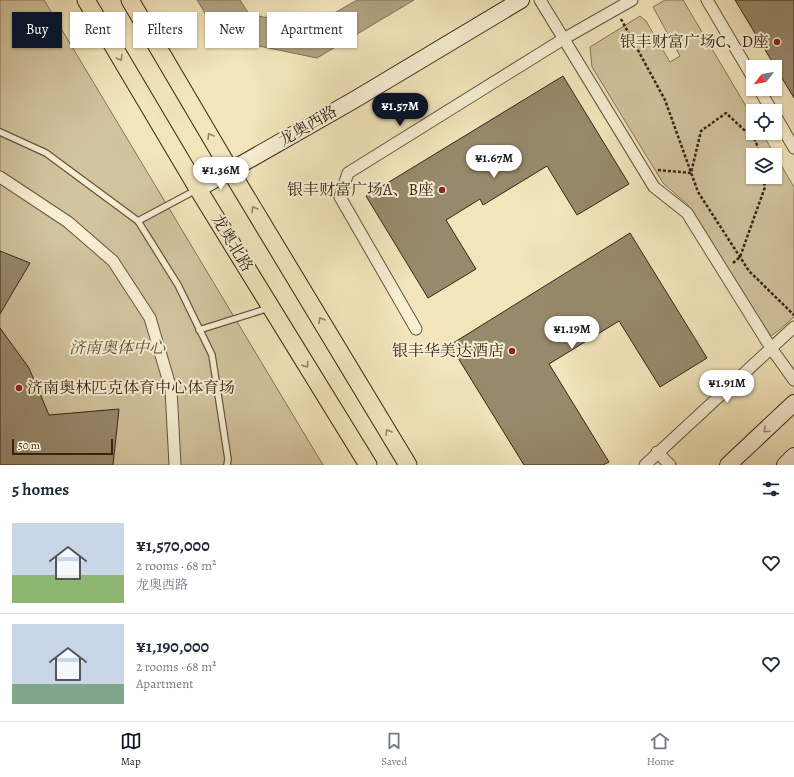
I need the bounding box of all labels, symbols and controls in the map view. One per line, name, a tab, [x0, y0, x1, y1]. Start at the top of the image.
chip: Buy	[12, 12, 62, 48]
chip: Rent	[70, 12, 125, 48]
chip: Filters	[133, 12, 197, 48]
chip: New	[205, 12, 259, 48]
chip: Apartment	[267, 12, 357, 48]
place label: 银丰财富广场C、D座	[620, 31, 769, 53]
marker: 银丰财富广场C、D座	[772, 37, 782, 47]
one-way arrow	[115, 54, 123, 61]
north arrow	[746, 60, 782, 96]
map controls	[746, 60, 782, 184]
pin: ¥1.57M	[367, 93, 433, 127]
text: ¥1.57M	[381, 97, 419, 114]
street label: 龙奥西路	[275, 100, 341, 152]
button: locate	[746, 104, 782, 140]
one-way arrow	[208, 133, 215, 140]
pin: ¥1.67M	[461, 145, 527, 179]
button: layers	[746, 148, 782, 184]
text: ¥1.67M	[475, 149, 513, 166]
pin: ¥1.36M	[188, 157, 254, 191]
text: ¥1.36M	[202, 161, 240, 178]
place label: 银丰财富广场A、B座	[287, 179, 434, 201]
marker: 银丰财富广场A、B座	[437, 185, 447, 195]
one-way arrow	[251, 206, 258, 213]
street label: 龙奥北路	[206, 210, 258, 276]
pin: ¥1.19M	[539, 316, 605, 350]
one-way arrow	[318, 317, 326, 324]
text: ¥1.19M	[553, 320, 591, 337]
park label: 济南奥体中心	[69, 337, 166, 359]
place label: 银丰华美达酒店	[392, 340, 504, 362]
marker: 银丰华美达酒店	[507, 346, 517, 356]
one-way arrow	[302, 361, 309, 368]
pin: ¥1.91M	[694, 370, 760, 404]
text: ¥1.91M	[708, 374, 746, 391]
place label: 济南奥林匹克体育中心体育场	[27, 377, 235, 399]
marker: 济南奥林匹克体育中心体育场	[14, 383, 24, 393]
one-way arrow	[763, 425, 771, 432]
one-way arrow	[386, 429, 393, 436]
scale bar	[12, 437, 113, 456]
text: 50 m	[18, 438, 40, 453]
text: 5 homes	[12, 478, 69, 501]
icon: filters	[760, 478, 782, 500]
text: ¥1,570,000	[136, 534, 210, 557]
icon: home	[44, 539, 92, 587]
icon: heart	[760, 552, 782, 574]
text: 2 rooms · 68 m²	[136, 557, 216, 574]
text: 龙奥西路	[136, 576, 188, 593]
text: ¥1,190,000	[136, 635, 209, 658]
icon: home	[44, 640, 92, 688]
icon: heart	[760, 653, 782, 675]
text: 2 rooms · 68 m²	[136, 658, 216, 675]
text: Apartment	[136, 675, 194, 692]
tab: Map	[120, 730, 142, 769]
tab: Saved	[381, 730, 407, 769]
tab: Home	[647, 730, 674, 769]

